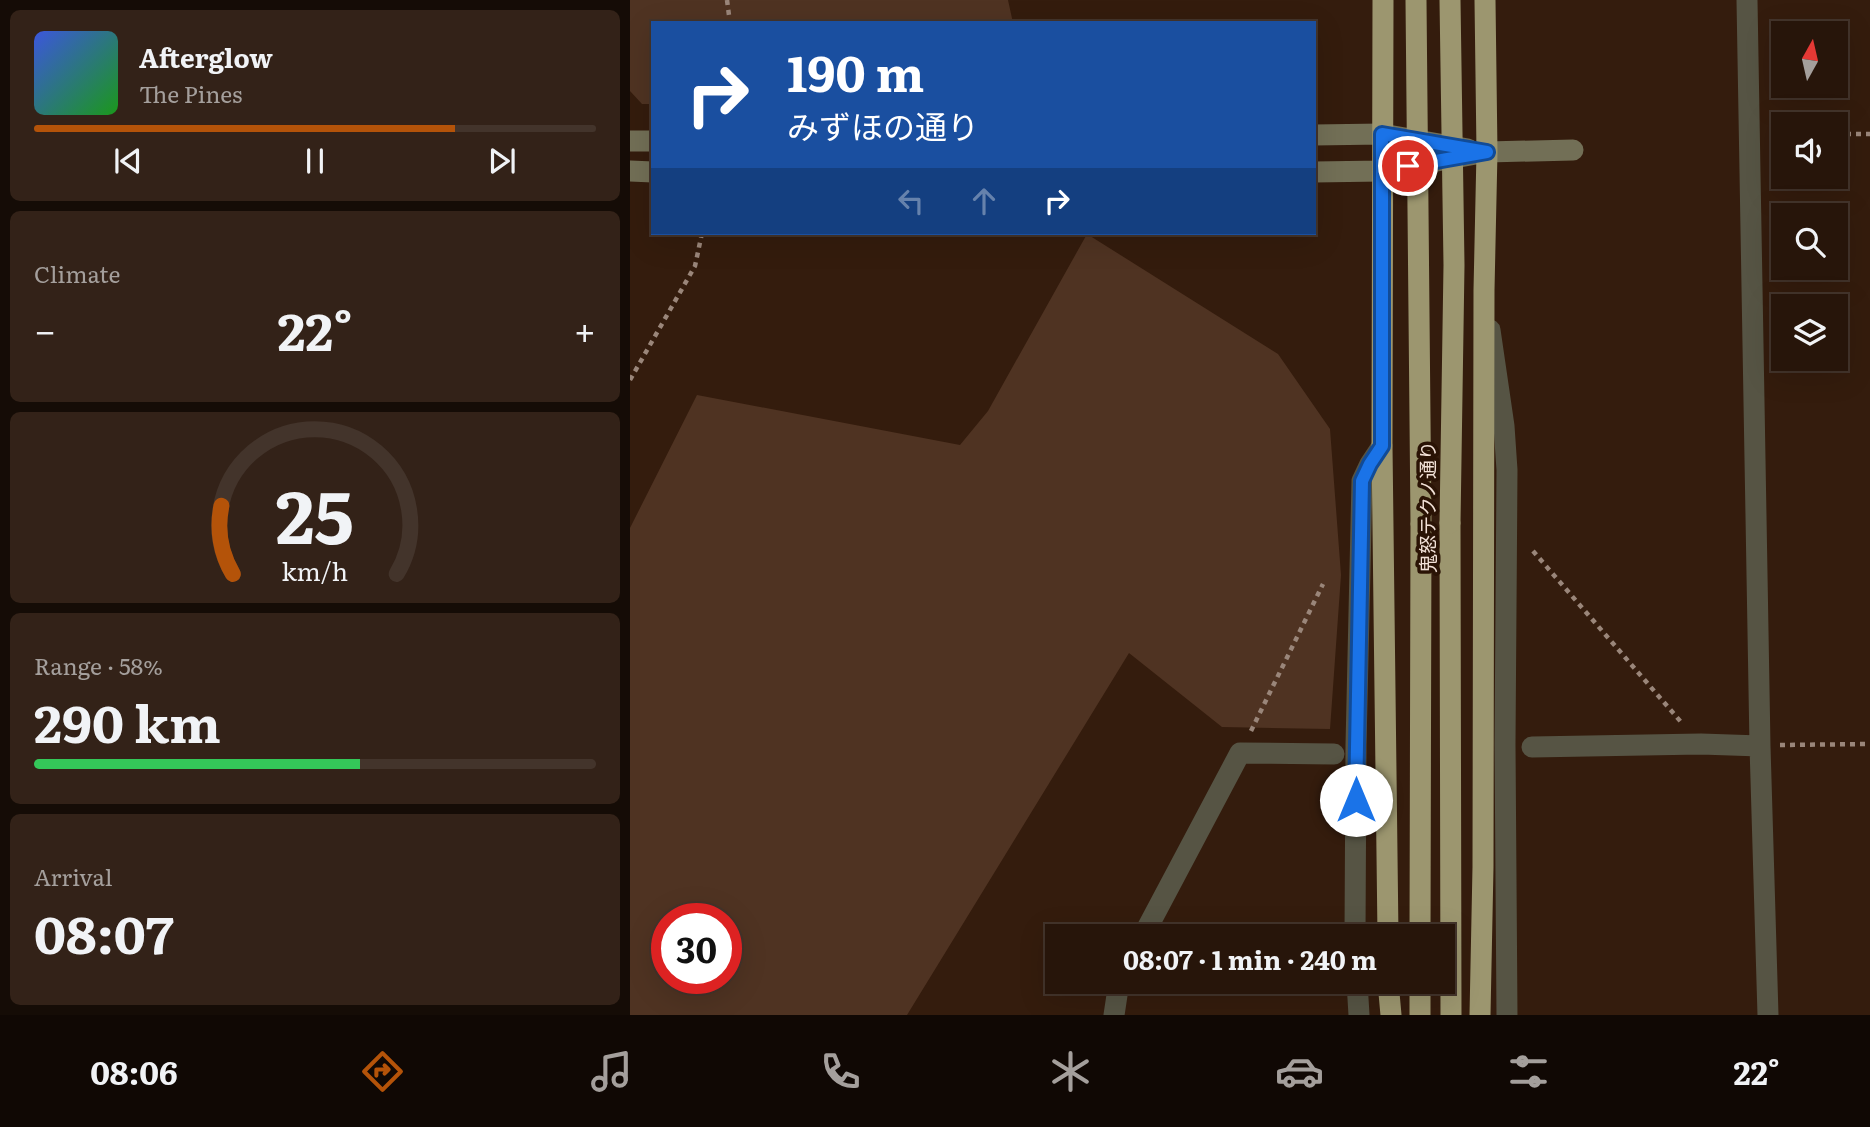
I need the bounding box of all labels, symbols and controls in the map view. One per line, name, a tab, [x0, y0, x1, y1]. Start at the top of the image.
north arrow	[1771, 21, 1848, 98]
map controls	[1771, 21, 1848, 371]
text: 190 m	[787, 34, 924, 107]
text: Afterglow	[139, 37, 273, 76]
icon: right	[672, 49, 763, 140]
text: The Pines	[139, 76, 242, 110]
text: みずほの通り	[787, 101, 979, 149]
button: sound	[1771, 112, 1848, 189]
pin	[1378, 136, 1438, 196]
icon: previous	[109, 142, 147, 180]
icon: pause	[296, 142, 334, 180]
icon: next	[483, 142, 521, 180]
icon: arrive	[1389, 147, 1427, 185]
icon: left	[892, 182, 930, 220]
icon: ahead	[965, 182, 1003, 220]
icon: right	[1038, 182, 1076, 220]
button: search	[1771, 203, 1848, 280]
text: Climate	[34, 256, 120, 290]
text: 22°	[277, 290, 353, 367]
button: layers	[1771, 294, 1848, 371]
text: −	[34, 300, 56, 357]
text: +	[574, 300, 596, 357]
street label: 鬼怒テクノ通り	[1413, 441, 1441, 573]
text: 25	[276, 458, 354, 566]
text: km/h	[282, 551, 348, 588]
text: Range · 58%	[34, 648, 163, 682]
text: 290 km	[34, 682, 221, 759]
position arrow	[1319, 763, 1393, 837]
text: Arrival	[34, 859, 113, 893]
text: 08:07	[34, 893, 174, 970]
speed limit sign: 30	[651, 903, 742, 994]
text: 08:07 · 1 min · 240 m	[1123, 939, 1377, 978]
text: 08:06	[90, 1047, 178, 1095]
icon: directions	[358, 1047, 407, 1096]
icon: music	[587, 1047, 636, 1096]
icon: phone	[816, 1047, 865, 1096]
icon: climate	[1046, 1047, 1095, 1096]
icon: car	[1275, 1047, 1324, 1096]
icon: filters	[1504, 1047, 1553, 1096]
text: 22°	[1733, 1047, 1780, 1095]

